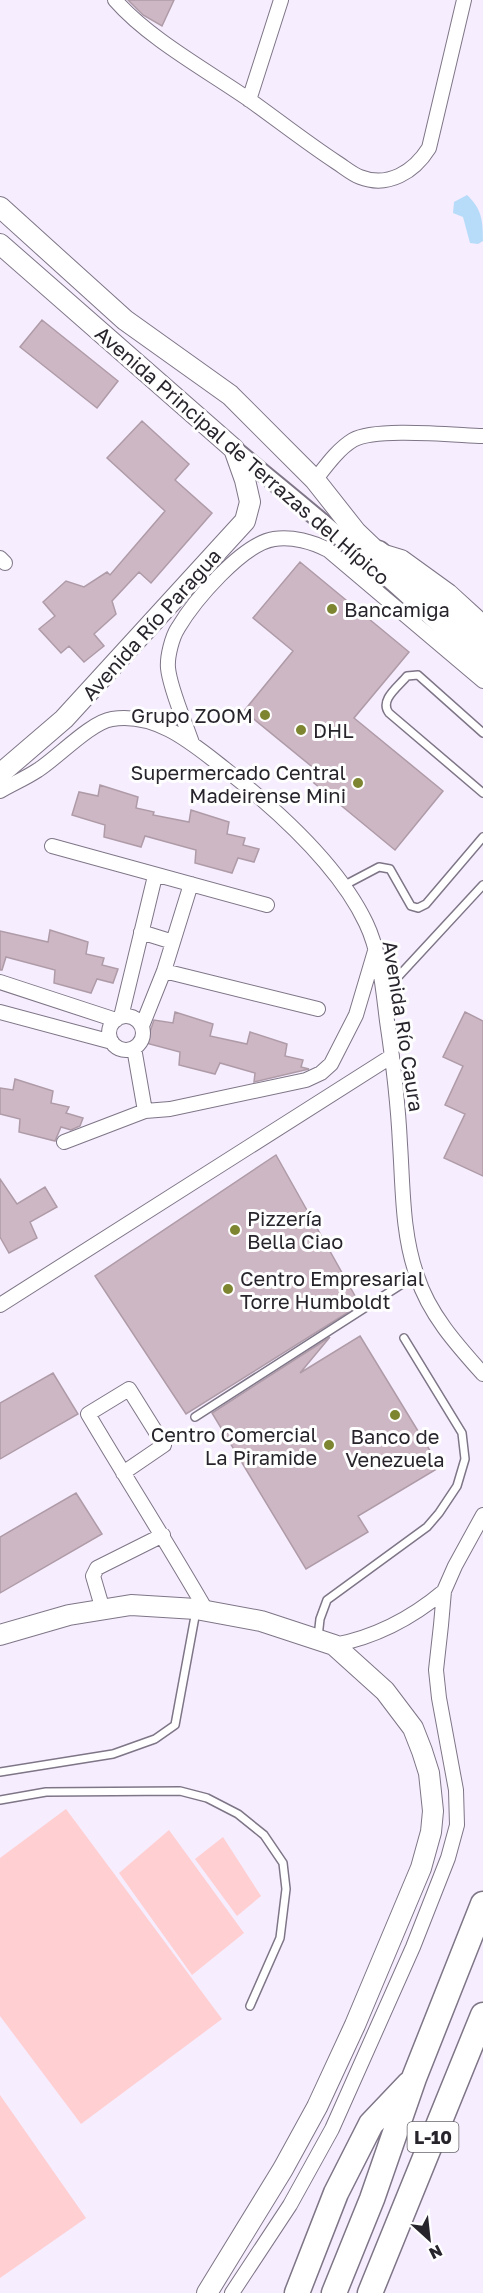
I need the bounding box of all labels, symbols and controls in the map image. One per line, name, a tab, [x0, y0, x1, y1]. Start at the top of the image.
street label: Avenida Principal de Terrazas del Hípico	[91, 321, 395, 589]
street label: Avenida Río Paragua	[77, 543, 225, 705]
place label: Bancamiga	[344, 597, 450, 621]
marker: Bancamiga	[325, 602, 339, 616]
place label: Grupo ZOOM	[131, 703, 253, 727]
marker: Grupo ZOOM	[258, 708, 272, 722]
place label: DHL	[313, 718, 354, 742]
marker: DHL	[294, 723, 308, 737]
place label: Supermercado Central Madeirense Mini	[130, 760, 346, 807]
marker: Supermercado Central Madeirense Mini	[351, 776, 365, 790]
street label: Avenida Río Caura	[379, 939, 429, 1113]
place label: Pizzería Bella Ciao	[247, 1206, 343, 1253]
marker: Pizzería Bella Ciao	[228, 1223, 242, 1237]
place label: Centro Empresarial Torre Humboldt	[240, 1266, 424, 1313]
marker: Centro Empresarial Torre Humboldt	[221, 1282, 235, 1296]
marker: Banco de Venezuela	[388, 1408, 402, 1422]
place label: Centro Comercial La Piramide	[151, 1422, 317, 1469]
place label: Banco de Venezuela	[345, 1424, 445, 1471]
marker: Centro Comercial La Piramide	[322, 1438, 336, 1452]
road number: L-10	[408, 2122, 458, 2152]
north arrow	[399, 2209, 459, 2269]
text: N	[426, 2241, 446, 2264]

